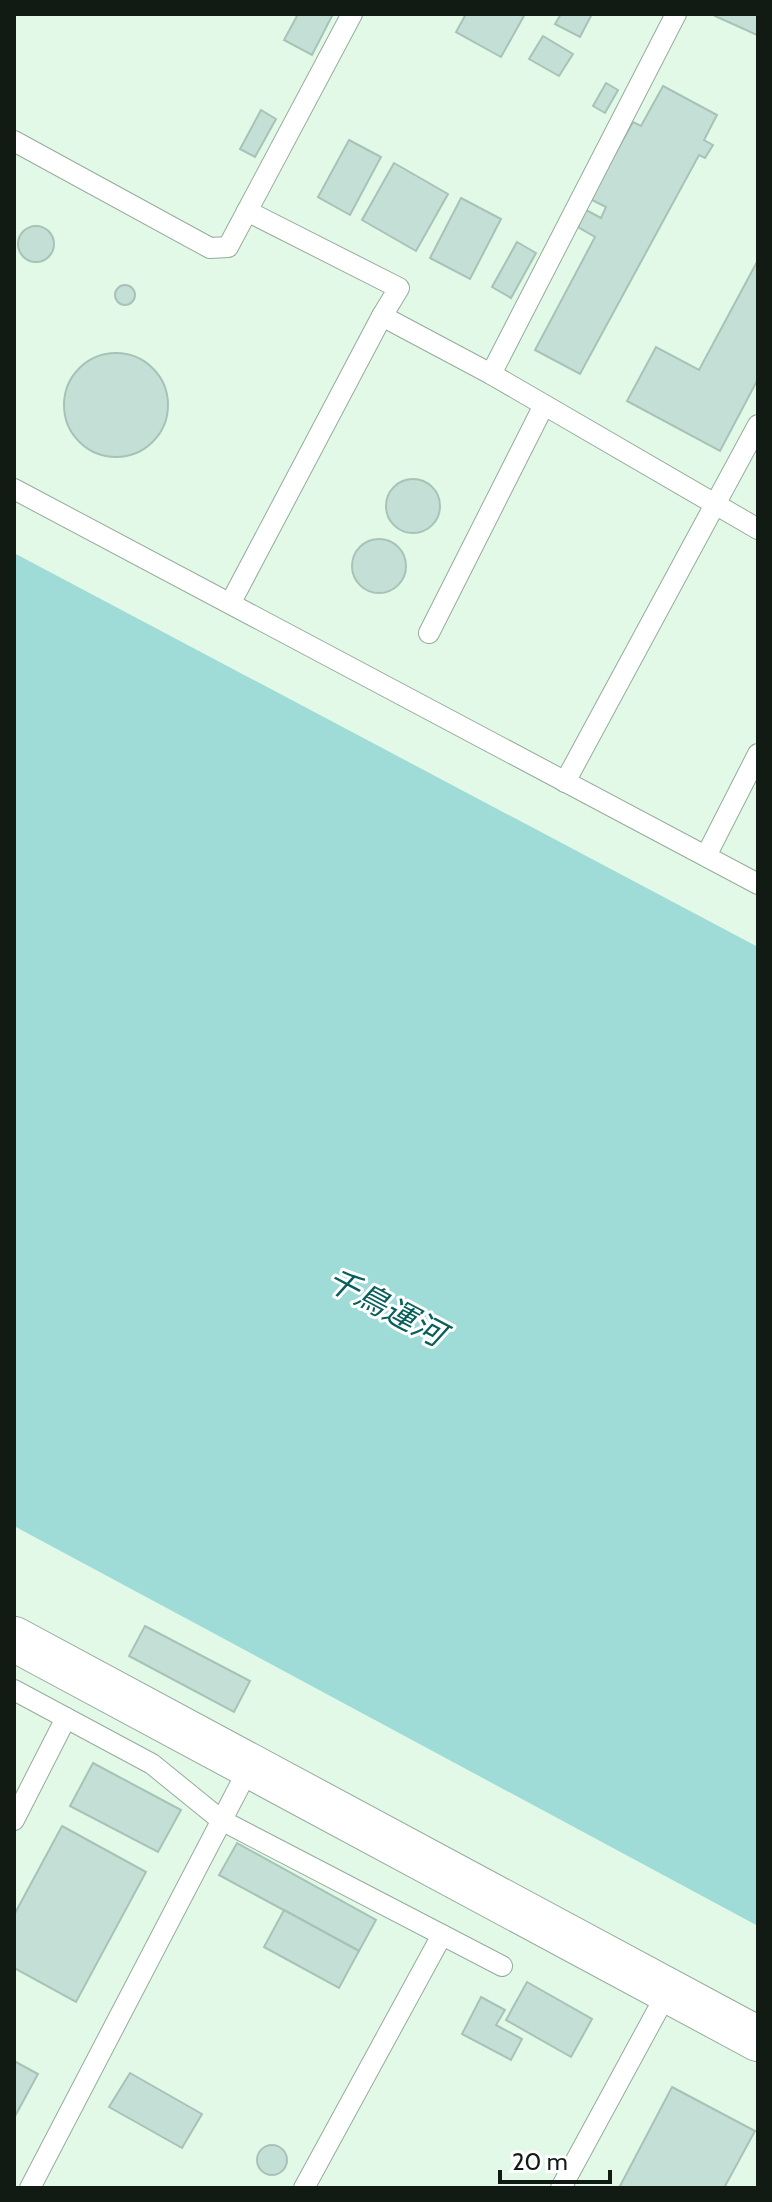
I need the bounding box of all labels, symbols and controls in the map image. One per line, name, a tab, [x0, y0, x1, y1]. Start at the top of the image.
water label: 千鳥運河	[321, 1259, 457, 1357]
scale bar	[500, 2134, 610, 2184]
text: 20 m	[512, 2147, 568, 2176]

